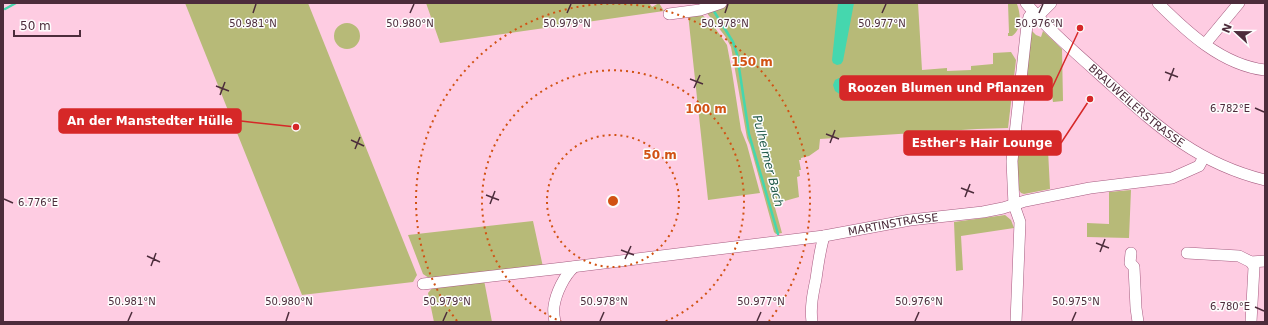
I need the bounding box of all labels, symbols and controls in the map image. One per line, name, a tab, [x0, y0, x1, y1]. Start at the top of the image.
scale bar	[14, 12, 80, 38]
north arrow	[1216, 12, 1256, 52]
text: 50.981°N	[229, 18, 277, 29]
text: 50.980°N	[386, 18, 434, 29]
text: 50.979°N	[543, 18, 591, 29]
text: 50.978°N	[701, 18, 749, 29]
text: 50.977°N	[858, 18, 906, 29]
text: 50.976°N	[1015, 18, 1063, 29]
text: 50 m	[20, 19, 51, 33]
text: N	[1219, 22, 1235, 35]
text: 150 m	[731, 55, 773, 69]
street label: BRAUWEILERSTRASSE	[1086, 62, 1187, 150]
callout: Roozen Blumen und Pflanzen	[840, 76, 1052, 100]
text: Roozen Blumen und Pflanzen	[848, 81, 1044, 95]
text: 100 m	[685, 102, 727, 116]
text: 6.782°E	[1210, 103, 1250, 114]
callout: An der Manstedter Hülle	[59, 109, 241, 133]
text: An der Manstedter Hülle	[67, 114, 233, 128]
water label: Pulheimer Bach	[750, 114, 786, 208]
callout: Esther's Hair Lounge	[904, 131, 1061, 155]
text: Esther's Hair Lounge	[912, 136, 1052, 150]
text: 50 m	[643, 148, 677, 162]
centre of rings	[606, 194, 620, 208]
text: 6.776°E	[18, 197, 58, 208]
street label: MARTINSTRASSE	[847, 211, 939, 238]
text: 50.981°N	[108, 296, 156, 307]
text: 50.980°N	[265, 296, 313, 307]
text: 50.979°N	[423, 296, 471, 307]
text: 50.978°N	[580, 296, 628, 307]
text: 50.977°N	[737, 296, 785, 307]
text: 50.976°N	[895, 296, 943, 307]
text: 50.975°N	[1052, 296, 1100, 307]
text: 6.780°E	[1210, 301, 1250, 312]

